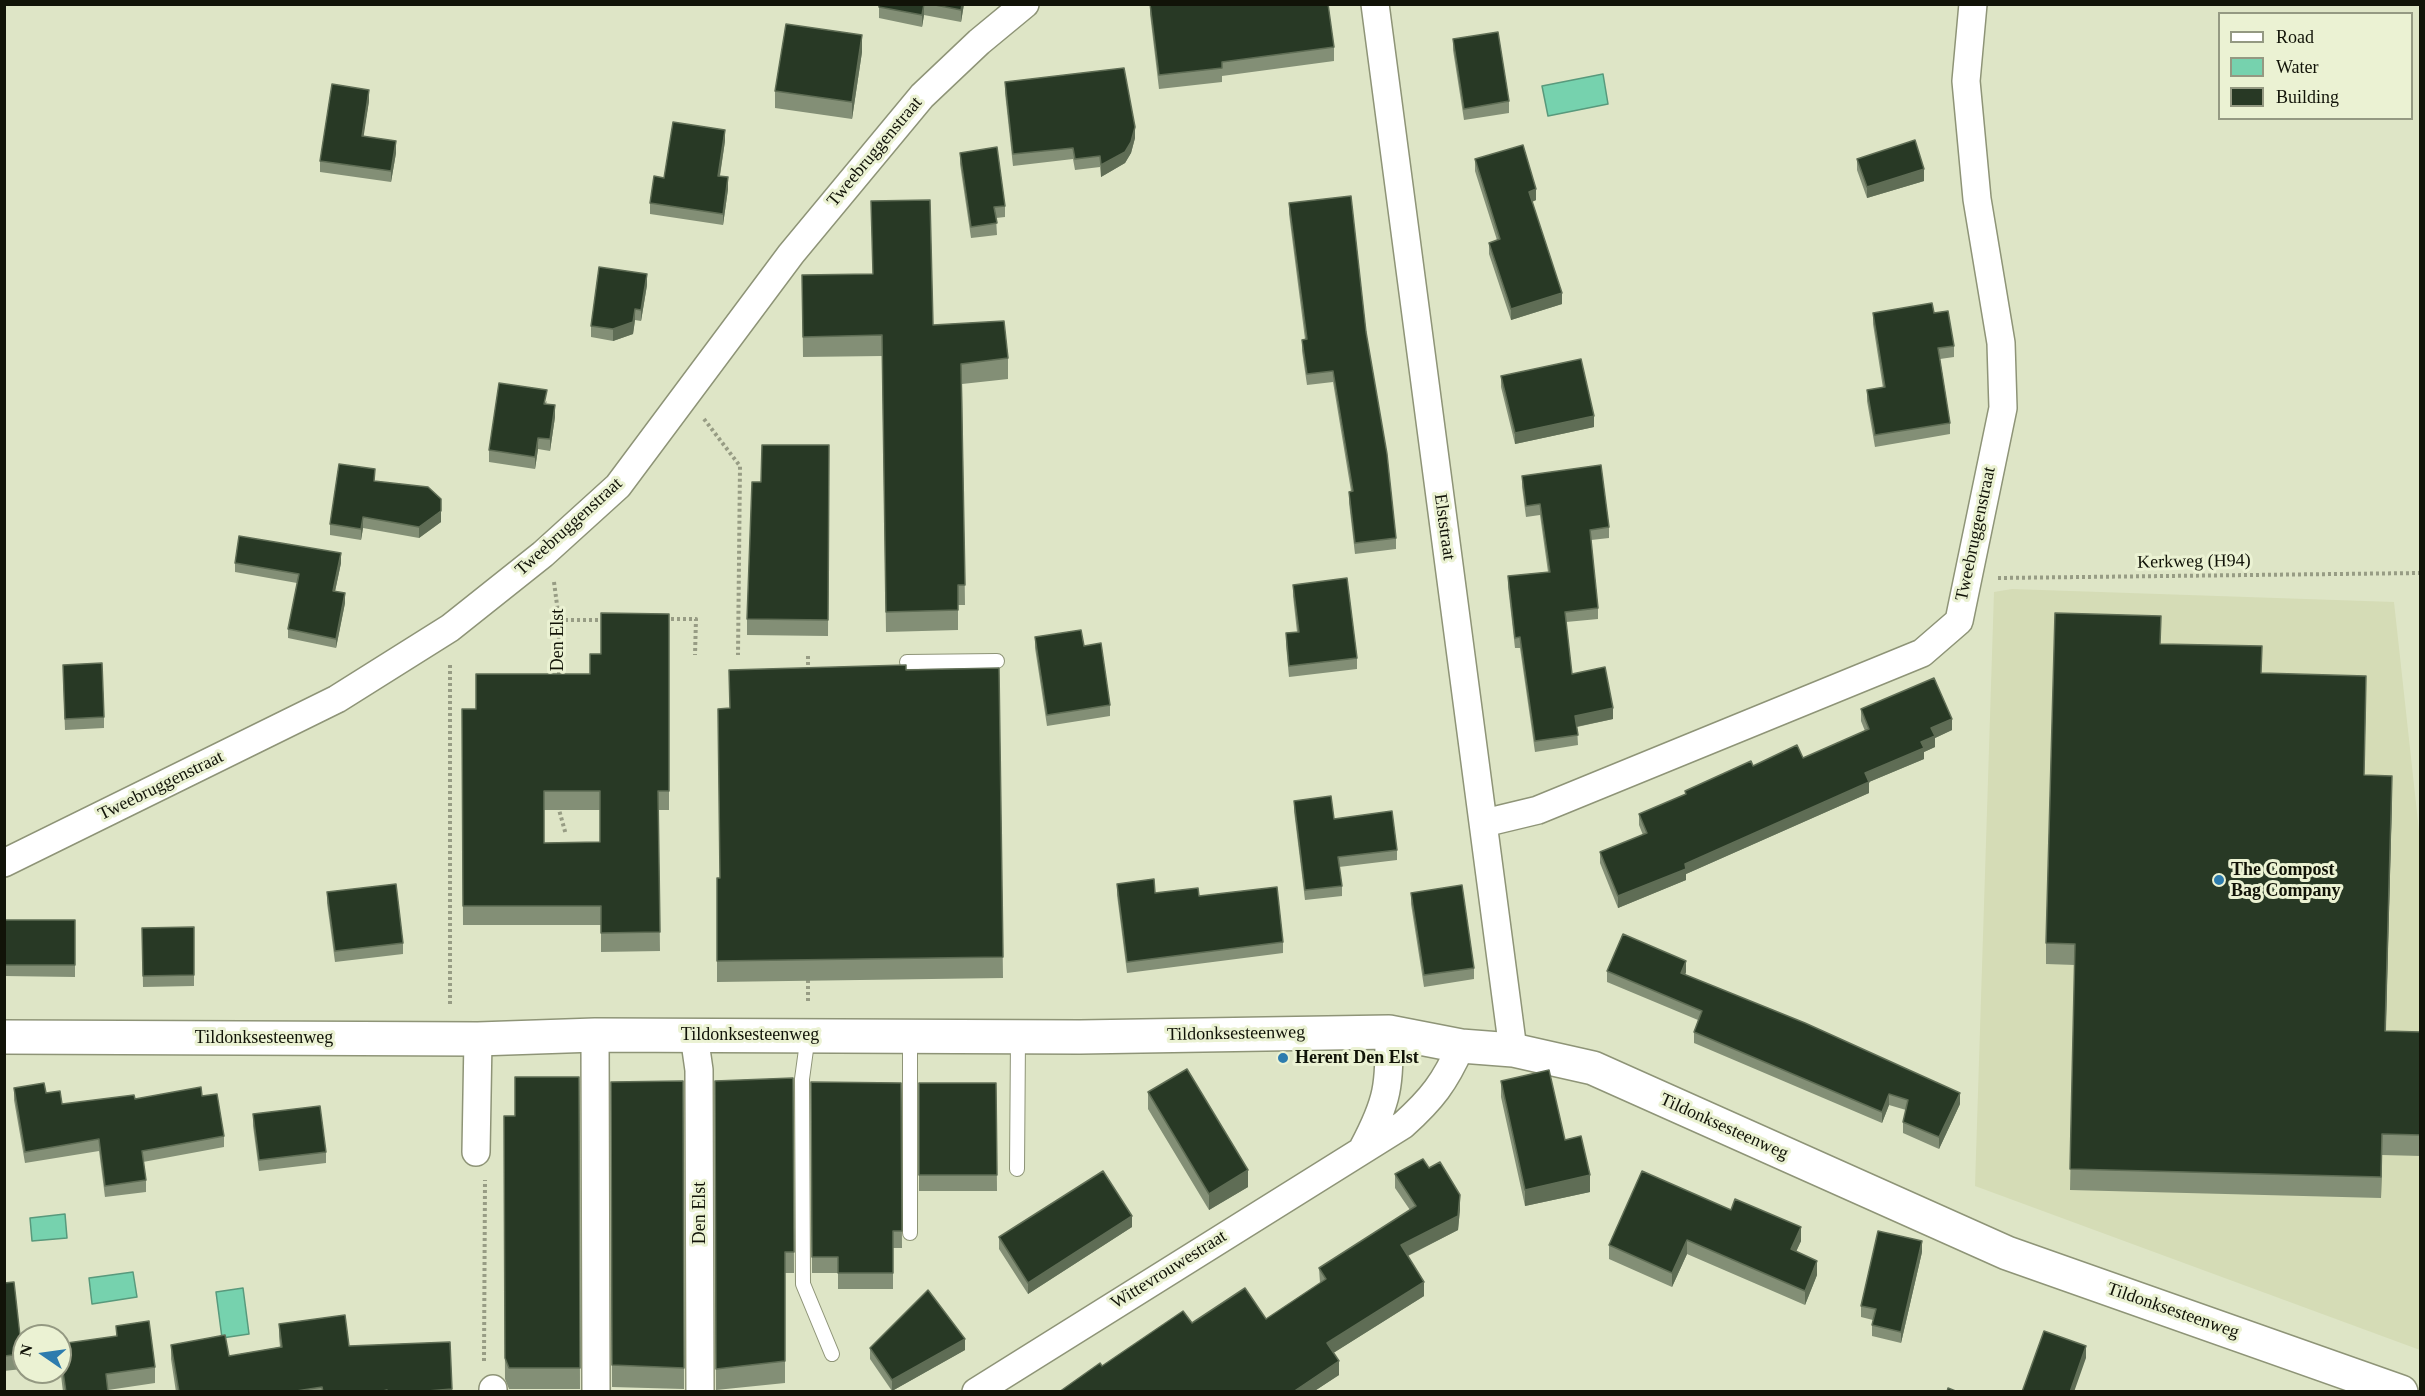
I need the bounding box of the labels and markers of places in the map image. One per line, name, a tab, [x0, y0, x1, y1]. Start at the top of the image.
place label: The Compost Bag Company	[2231, 859, 2341, 902]
marker: The Compost Bag Company	[2212, 873, 2226, 887]
place label: Herent Den Elst	[1295, 1047, 1419, 1069]
marker: Herent Den Elst	[1276, 1051, 1290, 1065]

